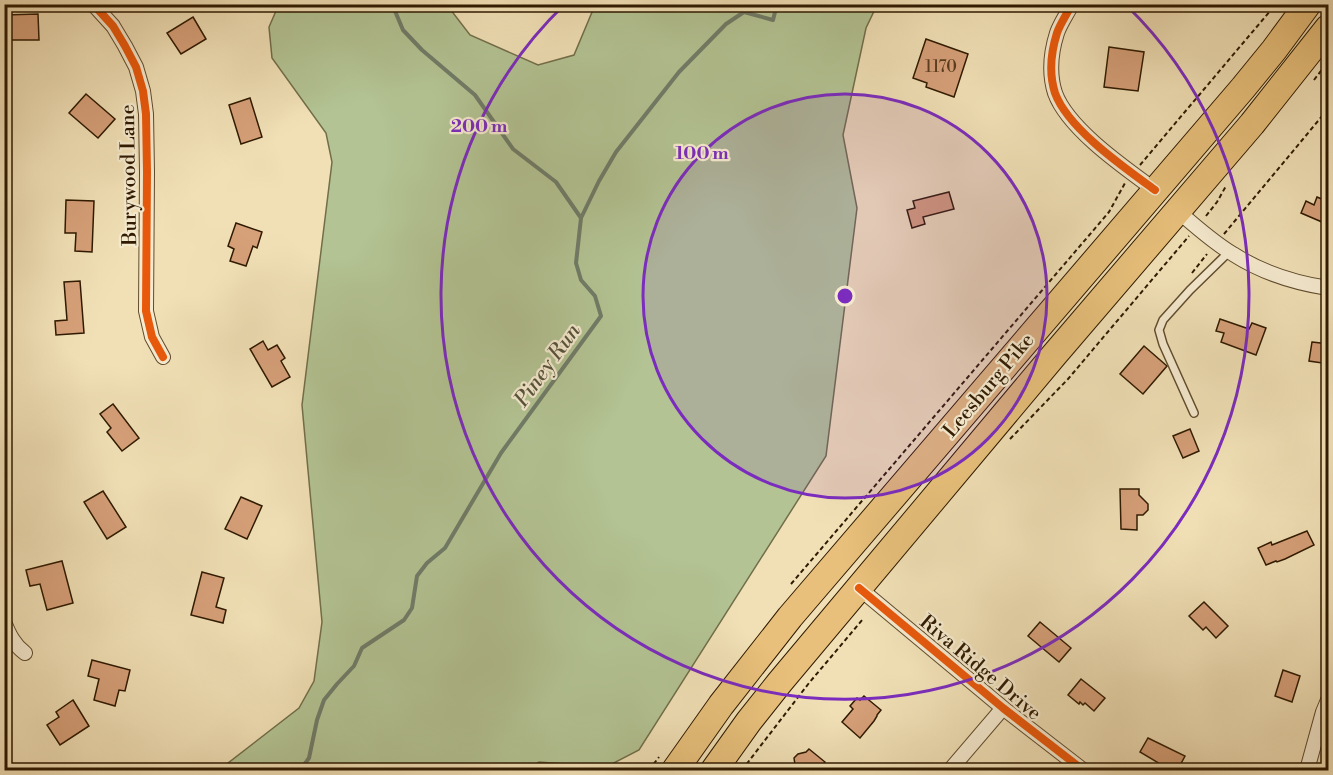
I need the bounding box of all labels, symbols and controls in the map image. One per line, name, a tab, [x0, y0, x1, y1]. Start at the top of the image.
house number: 1170	[925, 57, 957, 77]
street label: Burywood Lane	[116, 104, 143, 247]
text: 200 m	[451, 115, 508, 138]
text: 100 m	[675, 142, 729, 165]
centre of rings	[835, 286, 855, 306]
water label: Piney Run	[508, 319, 587, 413]
street label: Leesburg Pike	[938, 329, 1040, 443]
street label: Riva Ridge Drive	[914, 610, 1046, 726]

